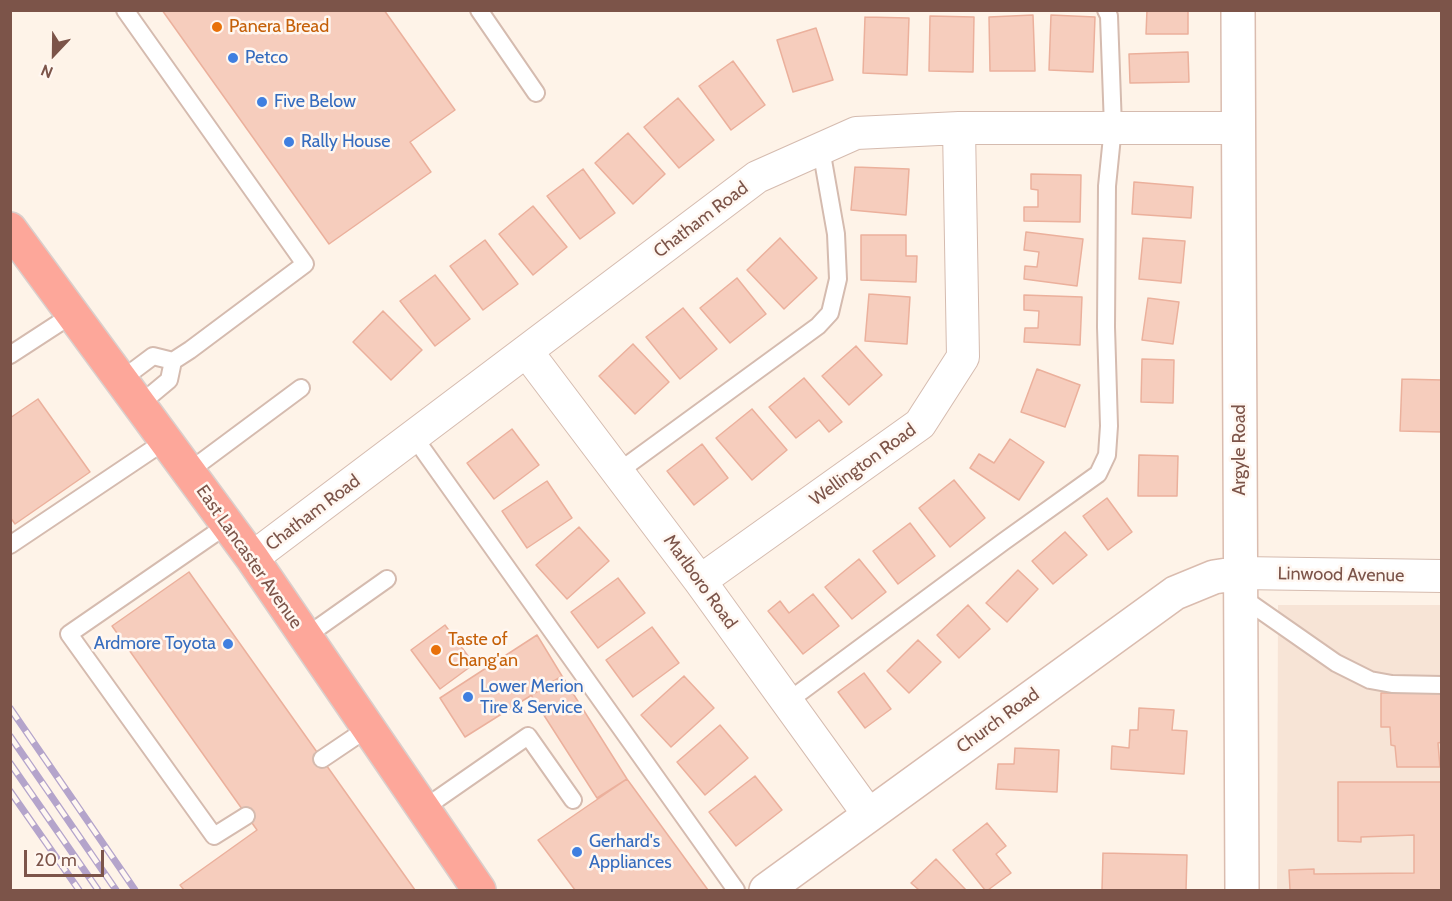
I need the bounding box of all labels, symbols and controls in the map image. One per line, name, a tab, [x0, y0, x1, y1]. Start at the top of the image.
place label: Panera Bread	[229, 16, 329, 38]
marker: Panera Bread	[210, 20, 224, 34]
north arrow	[24, 24, 84, 84]
place label: Petco	[245, 47, 288, 69]
marker: Petco	[226, 51, 240, 65]
text: N	[38, 60, 56, 82]
place label: Five Below	[274, 91, 356, 113]
marker: Five Below	[255, 95, 269, 109]
place label: Rally House	[301, 131, 390, 153]
marker: Rally House	[282, 135, 296, 149]
street label: Chatham Road	[650, 177, 752, 263]
street label: Argyle Road	[1229, 404, 1251, 496]
street label: Wellington Road	[806, 419, 920, 511]
street label: Chatham Road	[262, 470, 364, 556]
street label: East Lancaster Avenue	[191, 481, 307, 633]
street label: Marlboro Road	[659, 531, 741, 633]
street label: Linwood Avenue	[1278, 563, 1404, 587]
place label: Taste of Chang'an	[448, 629, 518, 672]
place label: Ardmore Toyota	[94, 633, 216, 655]
marker: Ardmore Toyota	[221, 637, 235, 651]
marker: Taste of Chang'an	[429, 643, 443, 657]
place label: Lower Merion Tire & Service	[480, 676, 584, 718]
street label: Church Road	[953, 684, 1043, 758]
marker: Lower Merion Tire & Service	[461, 690, 475, 704]
place label: Gerhard's Appliances	[589, 831, 672, 874]
scale bar	[27, 838, 106, 876]
marker: Gerhard's Appliances	[570, 845, 584, 859]
text: 20 m	[35, 849, 77, 871]

